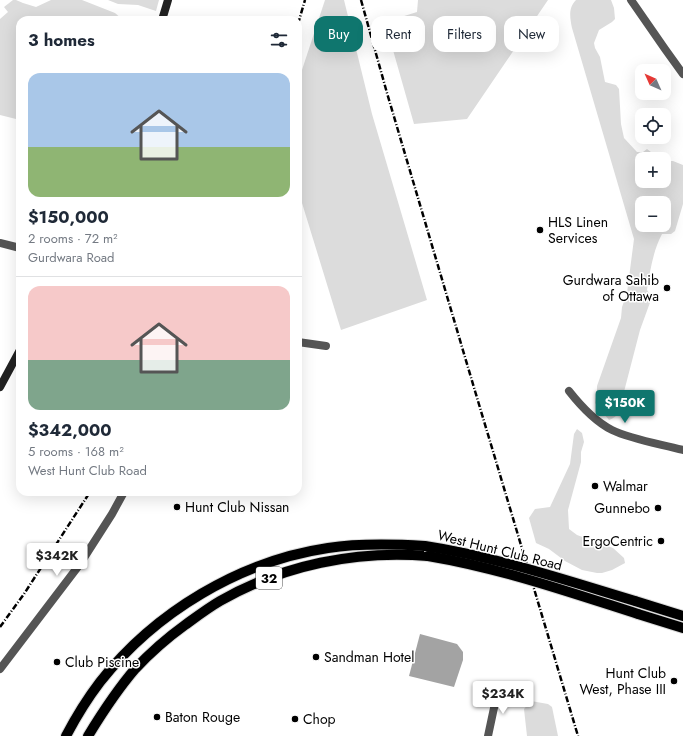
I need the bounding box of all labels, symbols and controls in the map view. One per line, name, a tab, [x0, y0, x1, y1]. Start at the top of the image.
chip: Buy	[314, 16, 363, 52]
chip: Rent	[371, 16, 425, 52]
chip: Filters	[433, 16, 496, 52]
chip: New	[504, 16, 559, 52]
text: 3 homes	[28, 28, 95, 52]
icon: filters	[268, 29, 290, 51]
north arrow	[635, 64, 671, 100]
map controls	[635, 64, 671, 232]
icon: home	[123, 99, 195, 171]
button: locate	[635, 108, 671, 144]
button: +	[635, 152, 671, 188]
button: −	[635, 196, 671, 232]
text: $150,000	[28, 205, 109, 229]
place label: HLS Linen Services	[548, 212, 608, 248]
marker: HLS Linen Services	[535, 225, 545, 235]
text: 2 rooms · 72 m²	[28, 229, 118, 248]
text: Gurdwara Road	[28, 248, 115, 267]
place label: Gurdwara Sahib of Ottawa	[563, 270, 659, 306]
marker: Gurdwara Sahib of Ottawa	[662, 283, 672, 293]
icon: home	[123, 312, 195, 384]
pin: $150K	[597, 390, 653, 424]
text: $150K	[605, 393, 645, 412]
text: $342,000	[28, 418, 111, 442]
text: 5 rooms · 168 m²	[28, 442, 124, 461]
text: West Hunt Club Road	[28, 461, 147, 480]
place label: Walmar	[603, 476, 648, 496]
marker: Walmar	[590, 481, 600, 491]
place label: Hunt Club Nissan	[185, 497, 289, 517]
place label: Gunnebo	[594, 498, 650, 518]
marker: Hunt Club Nissan	[172, 502, 182, 512]
marker: Gunnebo	[653, 503, 663, 513]
street label: West Hunt Club Road	[435, 525, 565, 575]
place label: ErgoCentric	[582, 531, 653, 551]
marker: ErgoCentric	[656, 536, 666, 546]
pin: $342K	[29, 543, 85, 577]
text: $342K	[36, 546, 78, 565]
road number: 32	[256, 567, 282, 589]
place label: Sandman Hotel	[324, 647, 414, 667]
place label: Club Piscine	[65, 652, 139, 672]
marker: Sandman Hotel	[311, 652, 321, 662]
marker: Club Piscine	[52, 657, 62, 667]
place label: Hunt Club West, Phase III	[579, 663, 666, 699]
marker: Hunt Club West, Phase III	[669, 676, 679, 686]
pin: $234K	[475, 681, 531, 715]
text: $234K	[482, 684, 524, 703]
place label: Baton Rouge	[165, 707, 240, 727]
place label: Chop	[303, 709, 336, 729]
marker: Baton Rouge	[152, 712, 162, 722]
marker: Chop	[290, 714, 300, 724]

